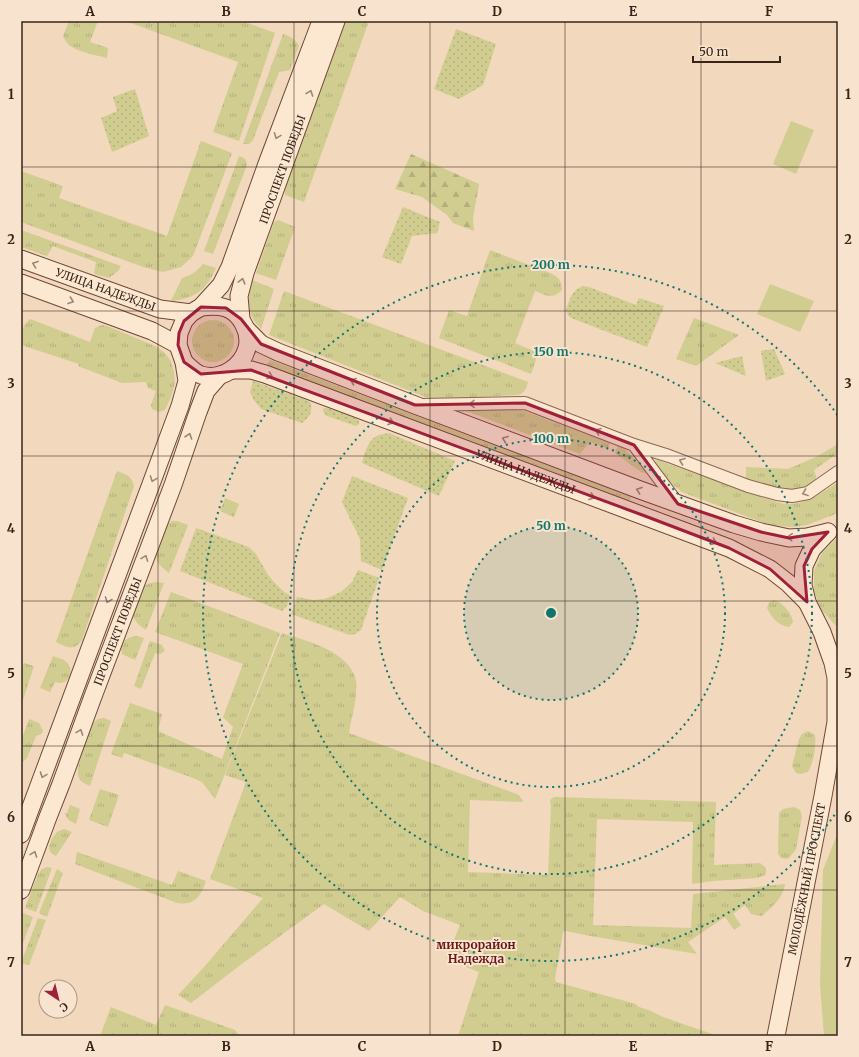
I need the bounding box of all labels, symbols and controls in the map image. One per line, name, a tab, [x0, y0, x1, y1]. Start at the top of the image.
text: A	[84, 3, 95, 20]
text: B	[221, 3, 231, 20]
text: C	[358, 3, 367, 20]
text: D	[492, 3, 502, 20]
text: E	[629, 3, 638, 20]
text: F	[765, 3, 773, 20]
scale bar	[693, 38, 780, 64]
text: 50 m	[699, 44, 728, 59]
text: 1	[8, 86, 14, 103]
text: 1	[845, 86, 851, 103]
one-way arrow	[305, 89, 314, 96]
street label: ПРОСПЕКТ ПОБЕДЫ	[256, 113, 309, 226]
one-way arrow	[274, 132, 282, 139]
text: 2	[7, 231, 15, 248]
text: 2	[844, 231, 852, 248]
text: 200 m	[532, 257, 570, 272]
one-way arrow	[31, 260, 38, 268]
street label: УЛИЦА НАДЕЖДЫ	[53, 265, 158, 314]
one-way arrow	[238, 278, 246, 284]
one-way arrow	[67, 297, 74, 305]
text: 150 m	[534, 344, 569, 359]
one-way arrow	[266, 372, 273, 380]
text: 3	[7, 375, 15, 392]
text: 3	[844, 375, 852, 392]
one-way arrow	[349, 377, 356, 385]
one-way arrow	[469, 400, 475, 408]
one-way arrow	[388, 418, 395, 426]
one-way arrow	[594, 427, 601, 435]
text: 100 m	[533, 431, 569, 446]
one-way arrow	[185, 432, 193, 439]
one-way arrow	[501, 435, 508, 443]
street label: УЛИЦА НАДЕЖДЫ	[473, 446, 577, 497]
one-way arrow	[678, 458, 685, 466]
one-way arrow	[150, 475, 158, 482]
one-way arrow	[636, 486, 643, 494]
one-way arrow	[802, 488, 809, 496]
one-way arrow	[588, 492, 595, 500]
text: 50 m	[536, 518, 566, 533]
text: 4	[7, 520, 16, 537]
text: 4	[844, 520, 853, 537]
one-way arrow	[787, 533, 793, 542]
one-way arrow	[710, 538, 717, 546]
one-way arrow	[140, 554, 148, 561]
street label: ПРОСПЕКТ ПОБЕДЫ	[91, 575, 144, 688]
one-way arrow	[105, 597, 113, 604]
centre of rings	[544, 606, 558, 620]
text: 5	[7, 665, 15, 682]
text: 5	[844, 665, 852, 682]
one-way arrow	[75, 729, 84, 736]
one-way arrow	[39, 771, 48, 778]
street label: МОЛОДЁЖНЫЙ ПРОСПЕКТ	[785, 802, 829, 956]
text: 6	[7, 809, 15, 826]
text: 6	[844, 809, 852, 826]
one-way arrow	[30, 850, 38, 857]
district label: микрорайон Надежда	[436, 937, 516, 966]
text: 7	[7, 954, 15, 971]
text: 7	[844, 954, 852, 971]
north arrow	[38, 979, 78, 1019]
text: С	[57, 999, 71, 1015]
text: A	[84, 1038, 95, 1055]
text: B	[221, 1038, 231, 1055]
text: C	[358, 1038, 367, 1055]
text: D	[492, 1038, 502, 1055]
text: E	[629, 1038, 638, 1055]
text: F	[765, 1038, 773, 1055]

